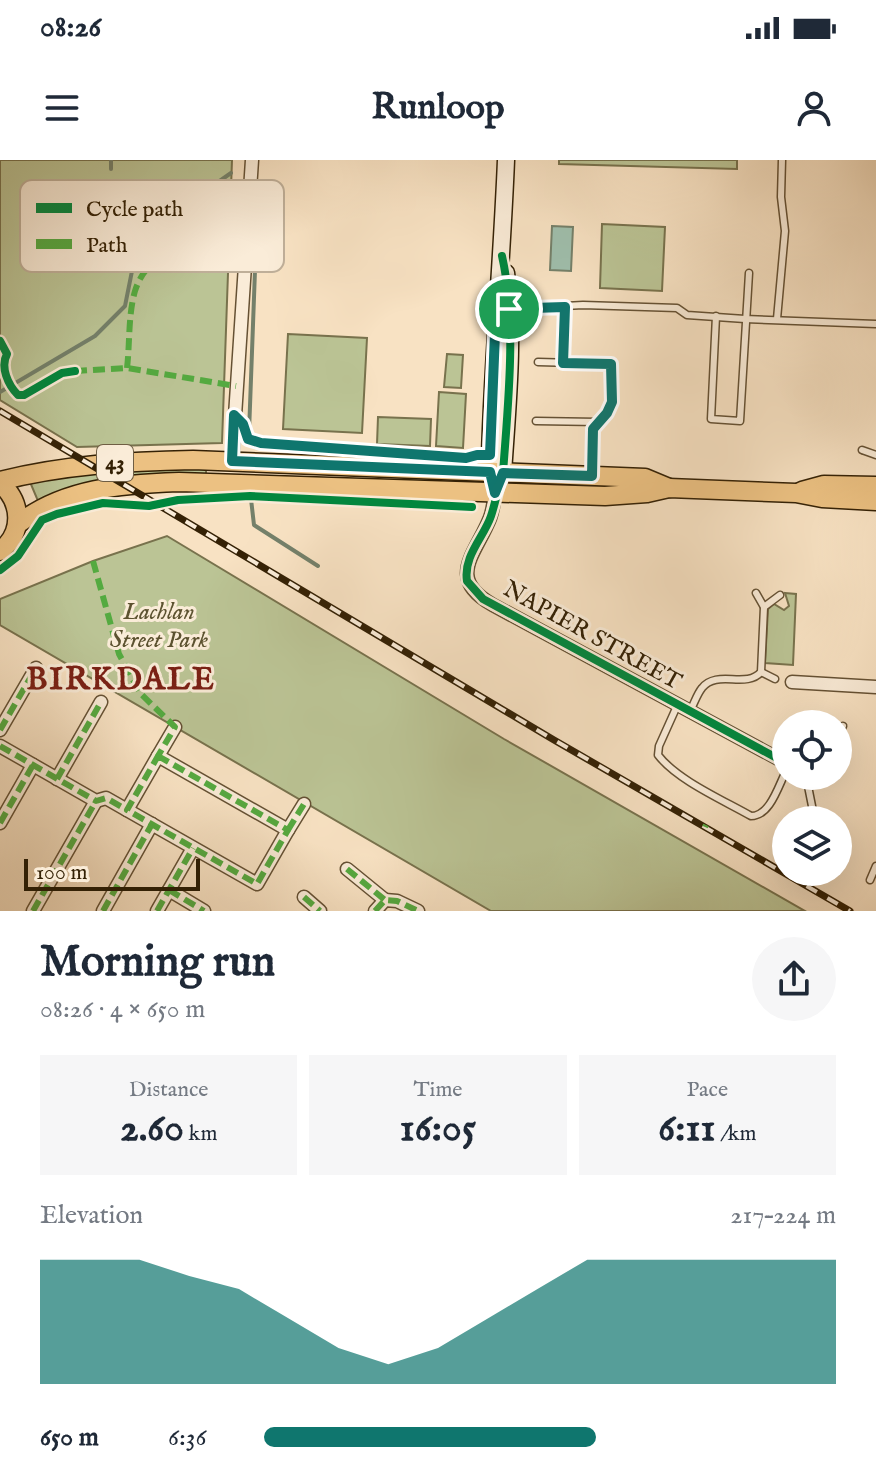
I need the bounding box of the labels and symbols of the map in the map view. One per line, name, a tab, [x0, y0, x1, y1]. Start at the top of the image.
legend	[20, 180, 284, 272]
text: Cycle path	[86, 196, 183, 224]
text: Path	[86, 232, 128, 260]
pin	[475, 275, 543, 343]
road number: 43	[97, 445, 133, 481]
street label: NAPIER STREET	[497, 574, 687, 698]
park label: Lachlan Street Park	[110, 597, 209, 656]
district label: BIRKDALE	[26, 660, 216, 701]
scale bar	[24, 855, 200, 891]

